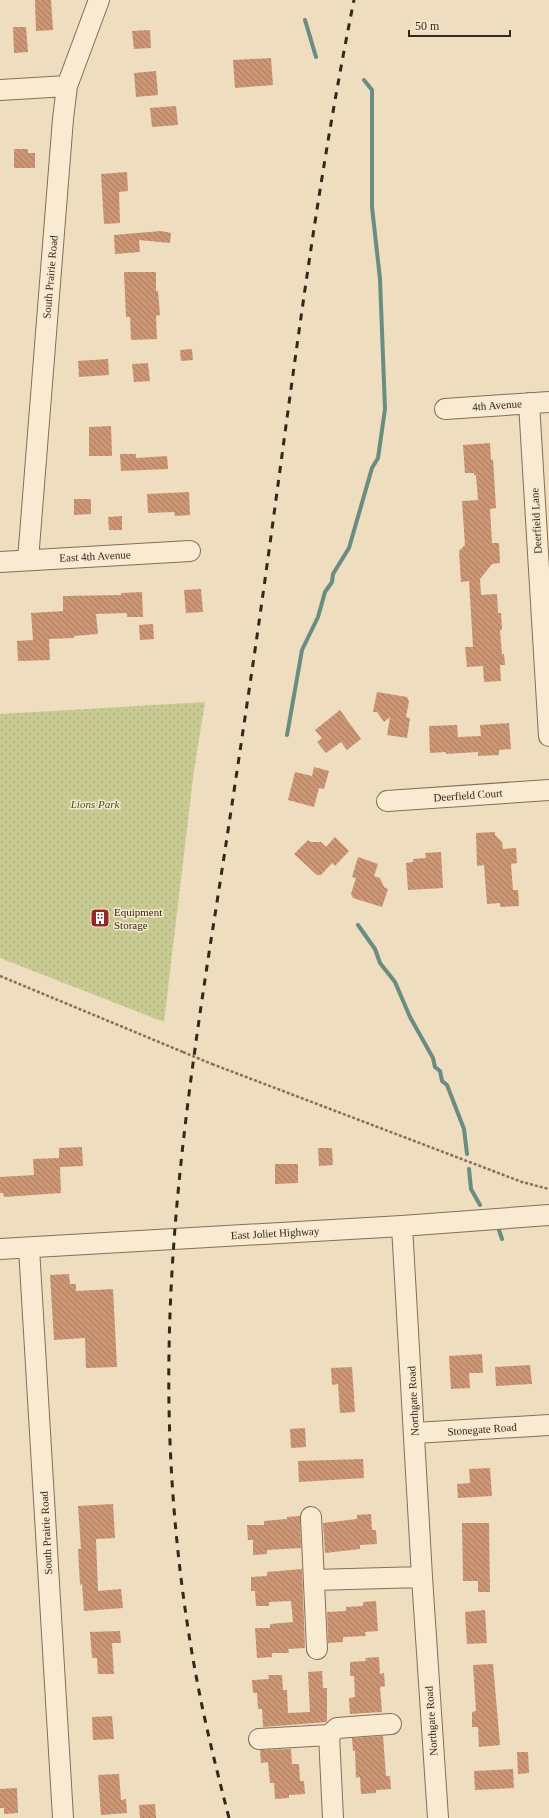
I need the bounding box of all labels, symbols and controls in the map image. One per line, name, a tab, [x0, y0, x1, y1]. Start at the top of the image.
scale bar	[409, 12, 510, 38]
text: 50 m	[415, 19, 440, 33]
street label: South Prairie Road	[40, 234, 60, 319]
street label: 4th Avenue	[472, 397, 522, 413]
street label: Deerfield Lane	[528, 487, 544, 554]
street label: East 4th Avenue	[59, 548, 131, 564]
street label: Deerfield Court	[433, 787, 503, 803]
park label: Lions Park	[70, 798, 120, 810]
place label: Equipment Storage	[114, 906, 162, 931]
building icon: Equipment Storage	[89, 907, 111, 929]
street label: East Joliet Highway	[230, 1225, 320, 1241]
street label: Northgate Road	[405, 1365, 421, 1436]
street label: Stonegate Road	[447, 1421, 517, 1437]
street label: South Prairie Road	[38, 1490, 54, 1575]
street label: Northgate Road	[423, 1685, 439, 1756]

